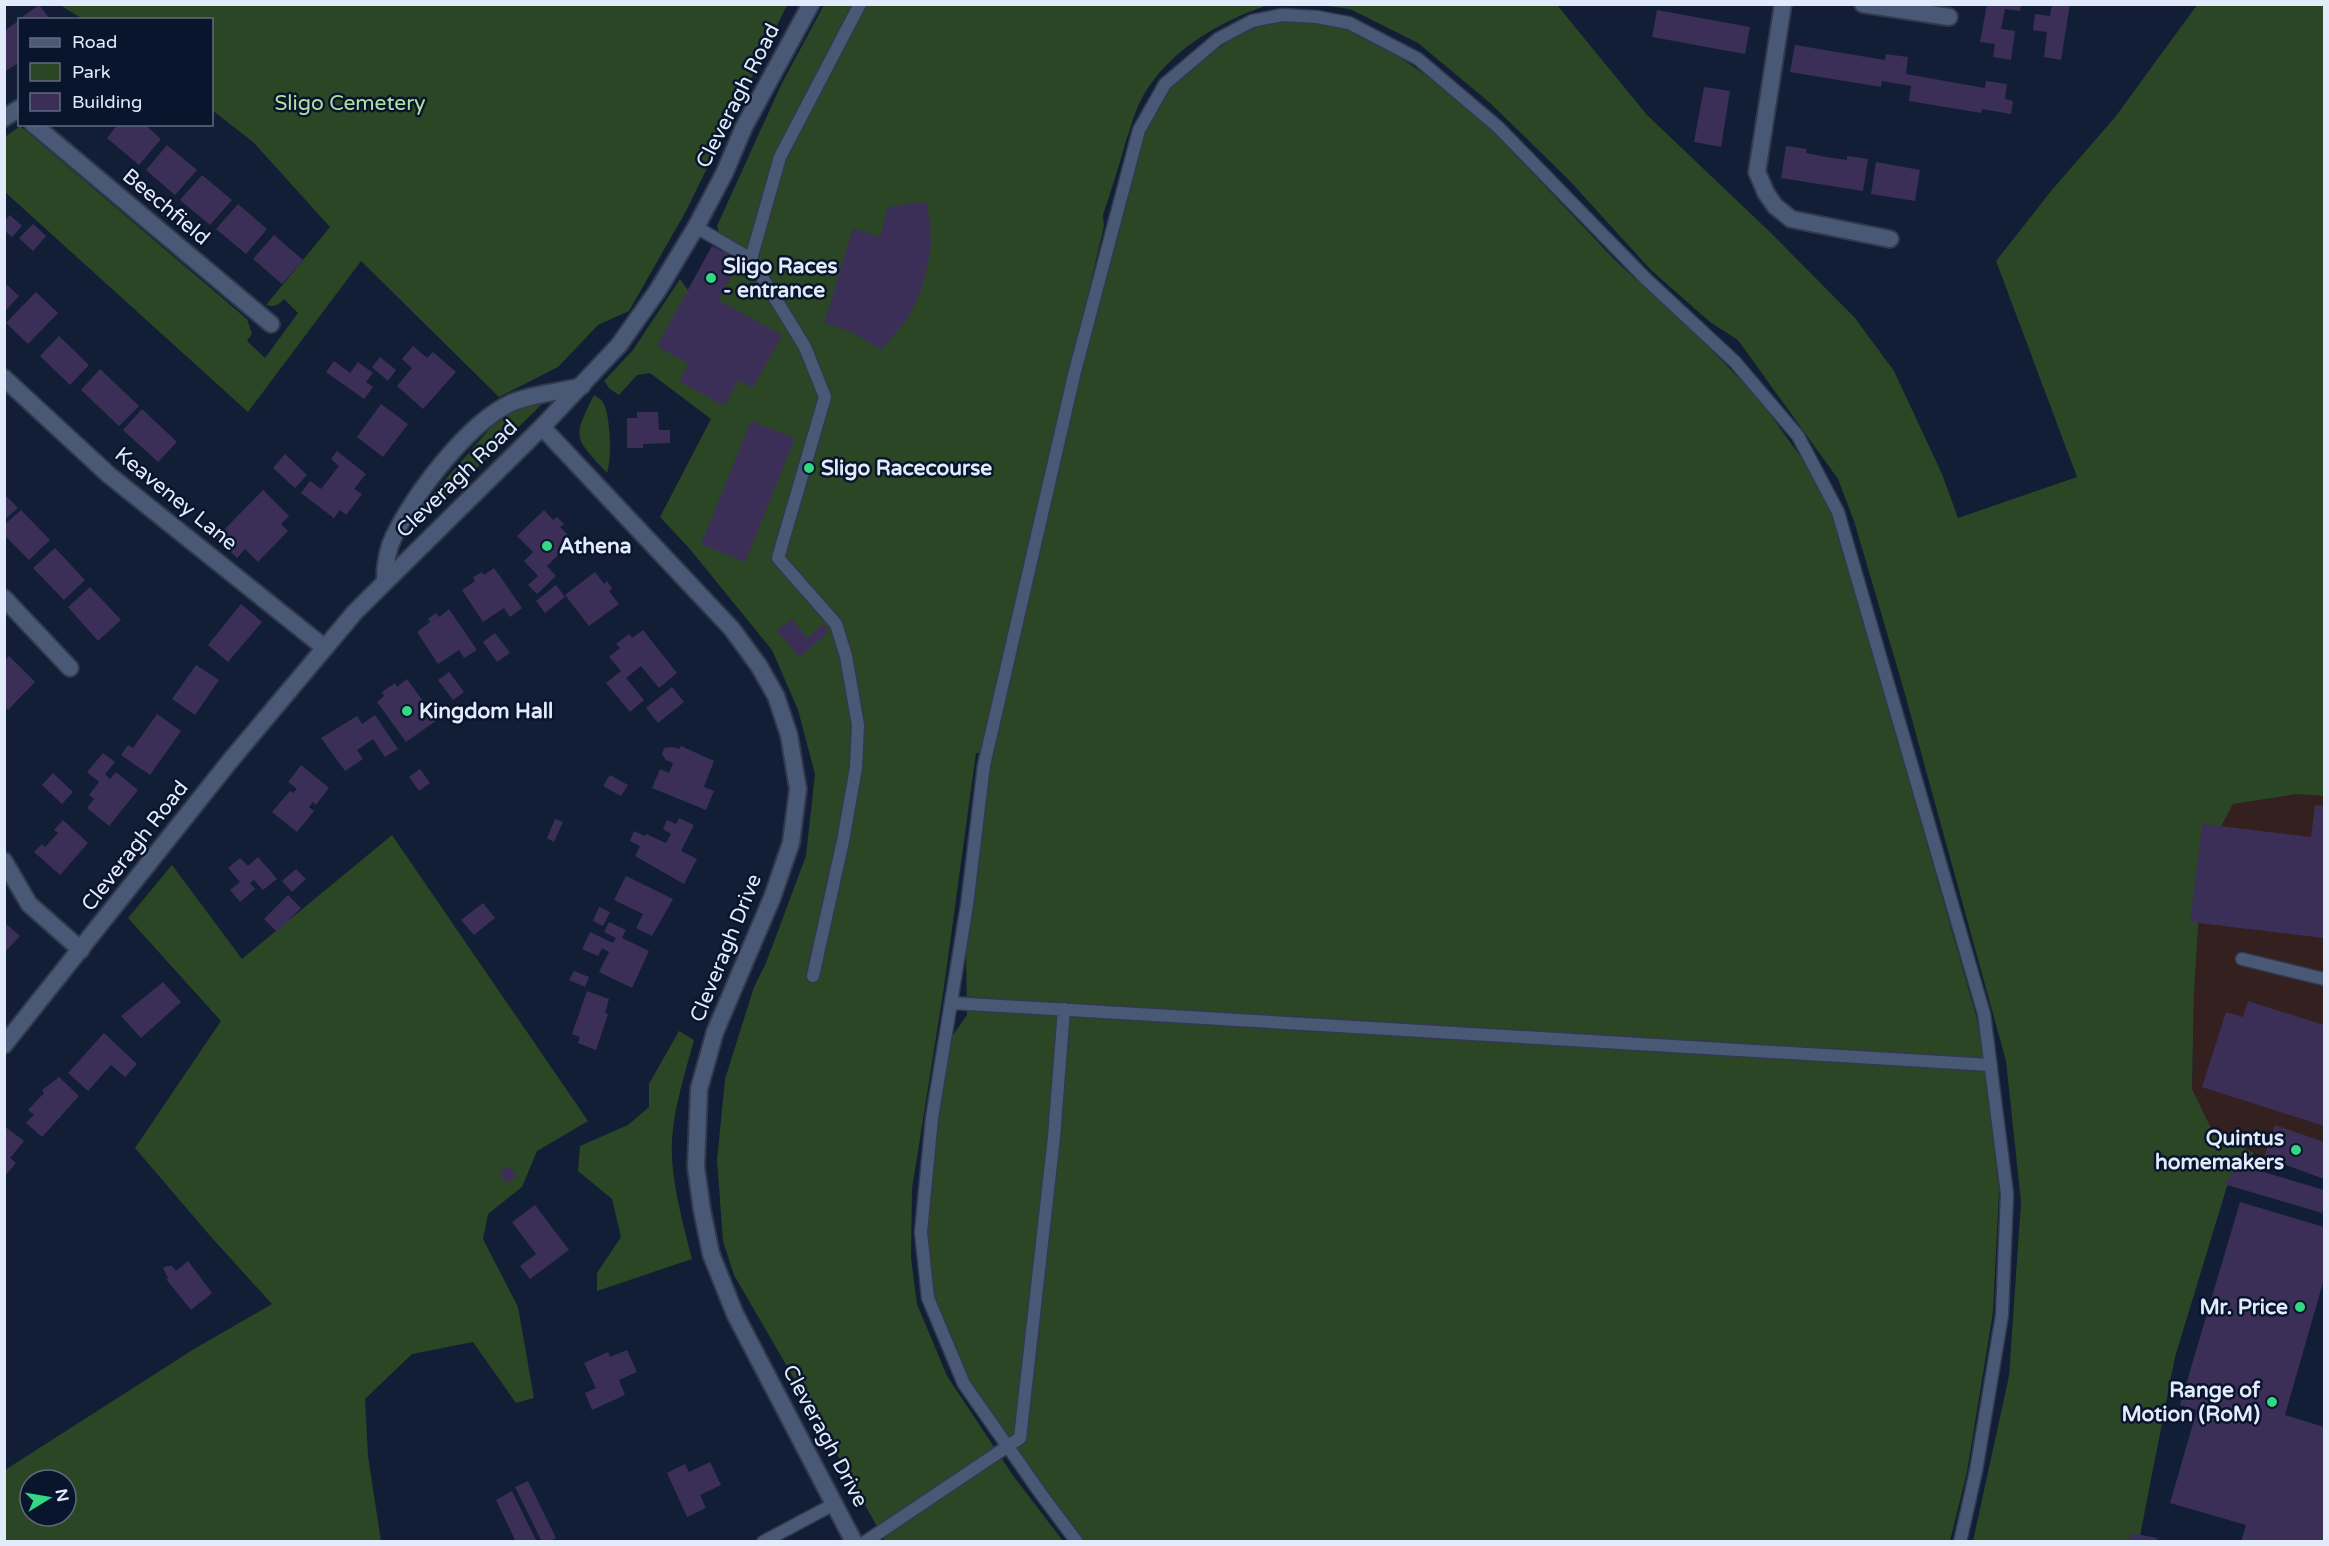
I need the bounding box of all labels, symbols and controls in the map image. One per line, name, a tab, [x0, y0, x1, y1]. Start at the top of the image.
legend	[18, 18, 213, 126]
street label: Cleveragh Road	[691, 20, 785, 172]
text: Road	[72, 31, 117, 53]
text: Park	[72, 61, 111, 83]
text: Building	[72, 91, 142, 113]
park label: Sligo Cemetery	[274, 91, 426, 116]
street label: Beechfield	[117, 163, 215, 251]
place label: Sligo Races - entrance	[723, 254, 838, 303]
marker: Sligo Races - entrance	[704, 271, 718, 285]
street label: Cleveragh Road	[391, 415, 523, 543]
street label: Keaveney Lane	[110, 442, 242, 556]
place label: Sligo Racecourse	[821, 456, 992, 481]
marker: Sligo Racecourse	[802, 461, 816, 475]
place label: Athena	[559, 534, 631, 559]
marker: Athena	[540, 539, 554, 553]
place label: Kingdom Hall	[419, 699, 553, 724]
marker: Kingdom Hall	[400, 704, 414, 718]
street label: Cleveragh Road	[76, 776, 194, 916]
street label: Cleveragh Drive	[685, 870, 767, 1026]
place label: Quintus homemakers	[2155, 1126, 2284, 1175]
marker: Quintus homemakers	[2289, 1143, 2303, 1157]
place label: Mr. Price	[2199, 1295, 2288, 1320]
marker: Mr. Price	[2293, 1300, 2307, 1314]
street label: Cleveragh Drive	[777, 1361, 873, 1512]
place label: Range of Motion (RoM)	[2122, 1378, 2261, 1427]
marker: Range of Motion (RoM)	[2265, 1395, 2279, 1409]
north arrow	[18, 1468, 78, 1528]
text: N	[51, 1487, 73, 1504]

